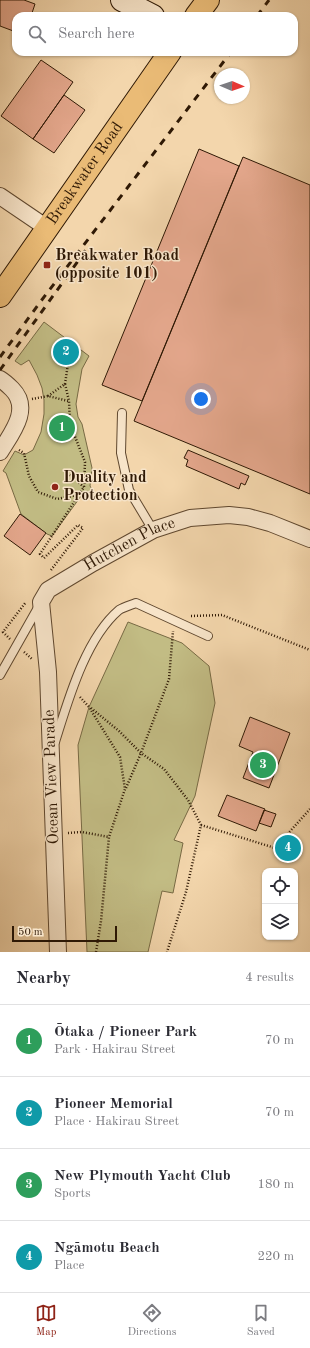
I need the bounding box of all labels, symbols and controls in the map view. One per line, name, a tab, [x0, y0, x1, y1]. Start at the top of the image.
search box	[12, 12, 298, 56]
icon: search	[26, 23, 48, 45]
text: Search here	[58, 27, 135, 42]
north arrow	[214, 68, 250, 104]
street label: Breakwater Road	[44, 120, 126, 228]
place label: Breakwater Road (opposite 101)	[55, 248, 179, 282]
marker: Breakwater Road (opposite 101)	[42, 260, 52, 270]
pin: 2	[53, 337, 79, 367]
your location	[191, 389, 211, 409]
pin: 1	[49, 413, 75, 443]
place label: Duality and Protection	[63, 470, 147, 504]
marker: Duality and Protection	[50, 482, 60, 492]
street label: Hutchen Place	[81, 515, 177, 575]
street label: Ocean View Parade	[42, 709, 62, 845]
pin: 3	[250, 750, 276, 780]
pin: 4	[275, 833, 301, 863]
map controls	[262, 868, 298, 940]
button: locate	[262, 868, 298, 904]
button: layers	[262, 904, 298, 940]
scale bar	[12, 924, 117, 943]
text: 50 m	[18, 927, 43, 938]
text: Nearby	[16, 970, 71, 987]
text: 4 results	[245, 971, 294, 984]
text: Ōtaka / Pioneer Park	[54, 1025, 197, 1040]
text: 1	[25, 1034, 33, 1047]
text: 70 m	[265, 1034, 294, 1047]
text: Park · Hakirau Street	[54, 1043, 175, 1056]
text: Pioneer Memorial	[54, 1097, 173, 1112]
text: 2	[25, 1106, 33, 1119]
text: 70 m	[265, 1106, 294, 1119]
text: Place · Hakirau Street	[54, 1115, 179, 1128]
text: New Plymouth Yacht Club	[54, 1169, 231, 1184]
text: 3	[25, 1178, 33, 1191]
text: 180 m	[257, 1178, 294, 1191]
text: Sports	[54, 1187, 91, 1200]
text: Ngāmotu Beach	[54, 1241, 160, 1256]
text: 4	[25, 1250, 33, 1263]
text: 220 m	[257, 1250, 294, 1263]
text: Place	[54, 1259, 84, 1272]
tab: Map	[35, 1302, 57, 1340]
tab: Directions	[128, 1302, 176, 1340]
tab: Saved	[247, 1302, 275, 1340]

